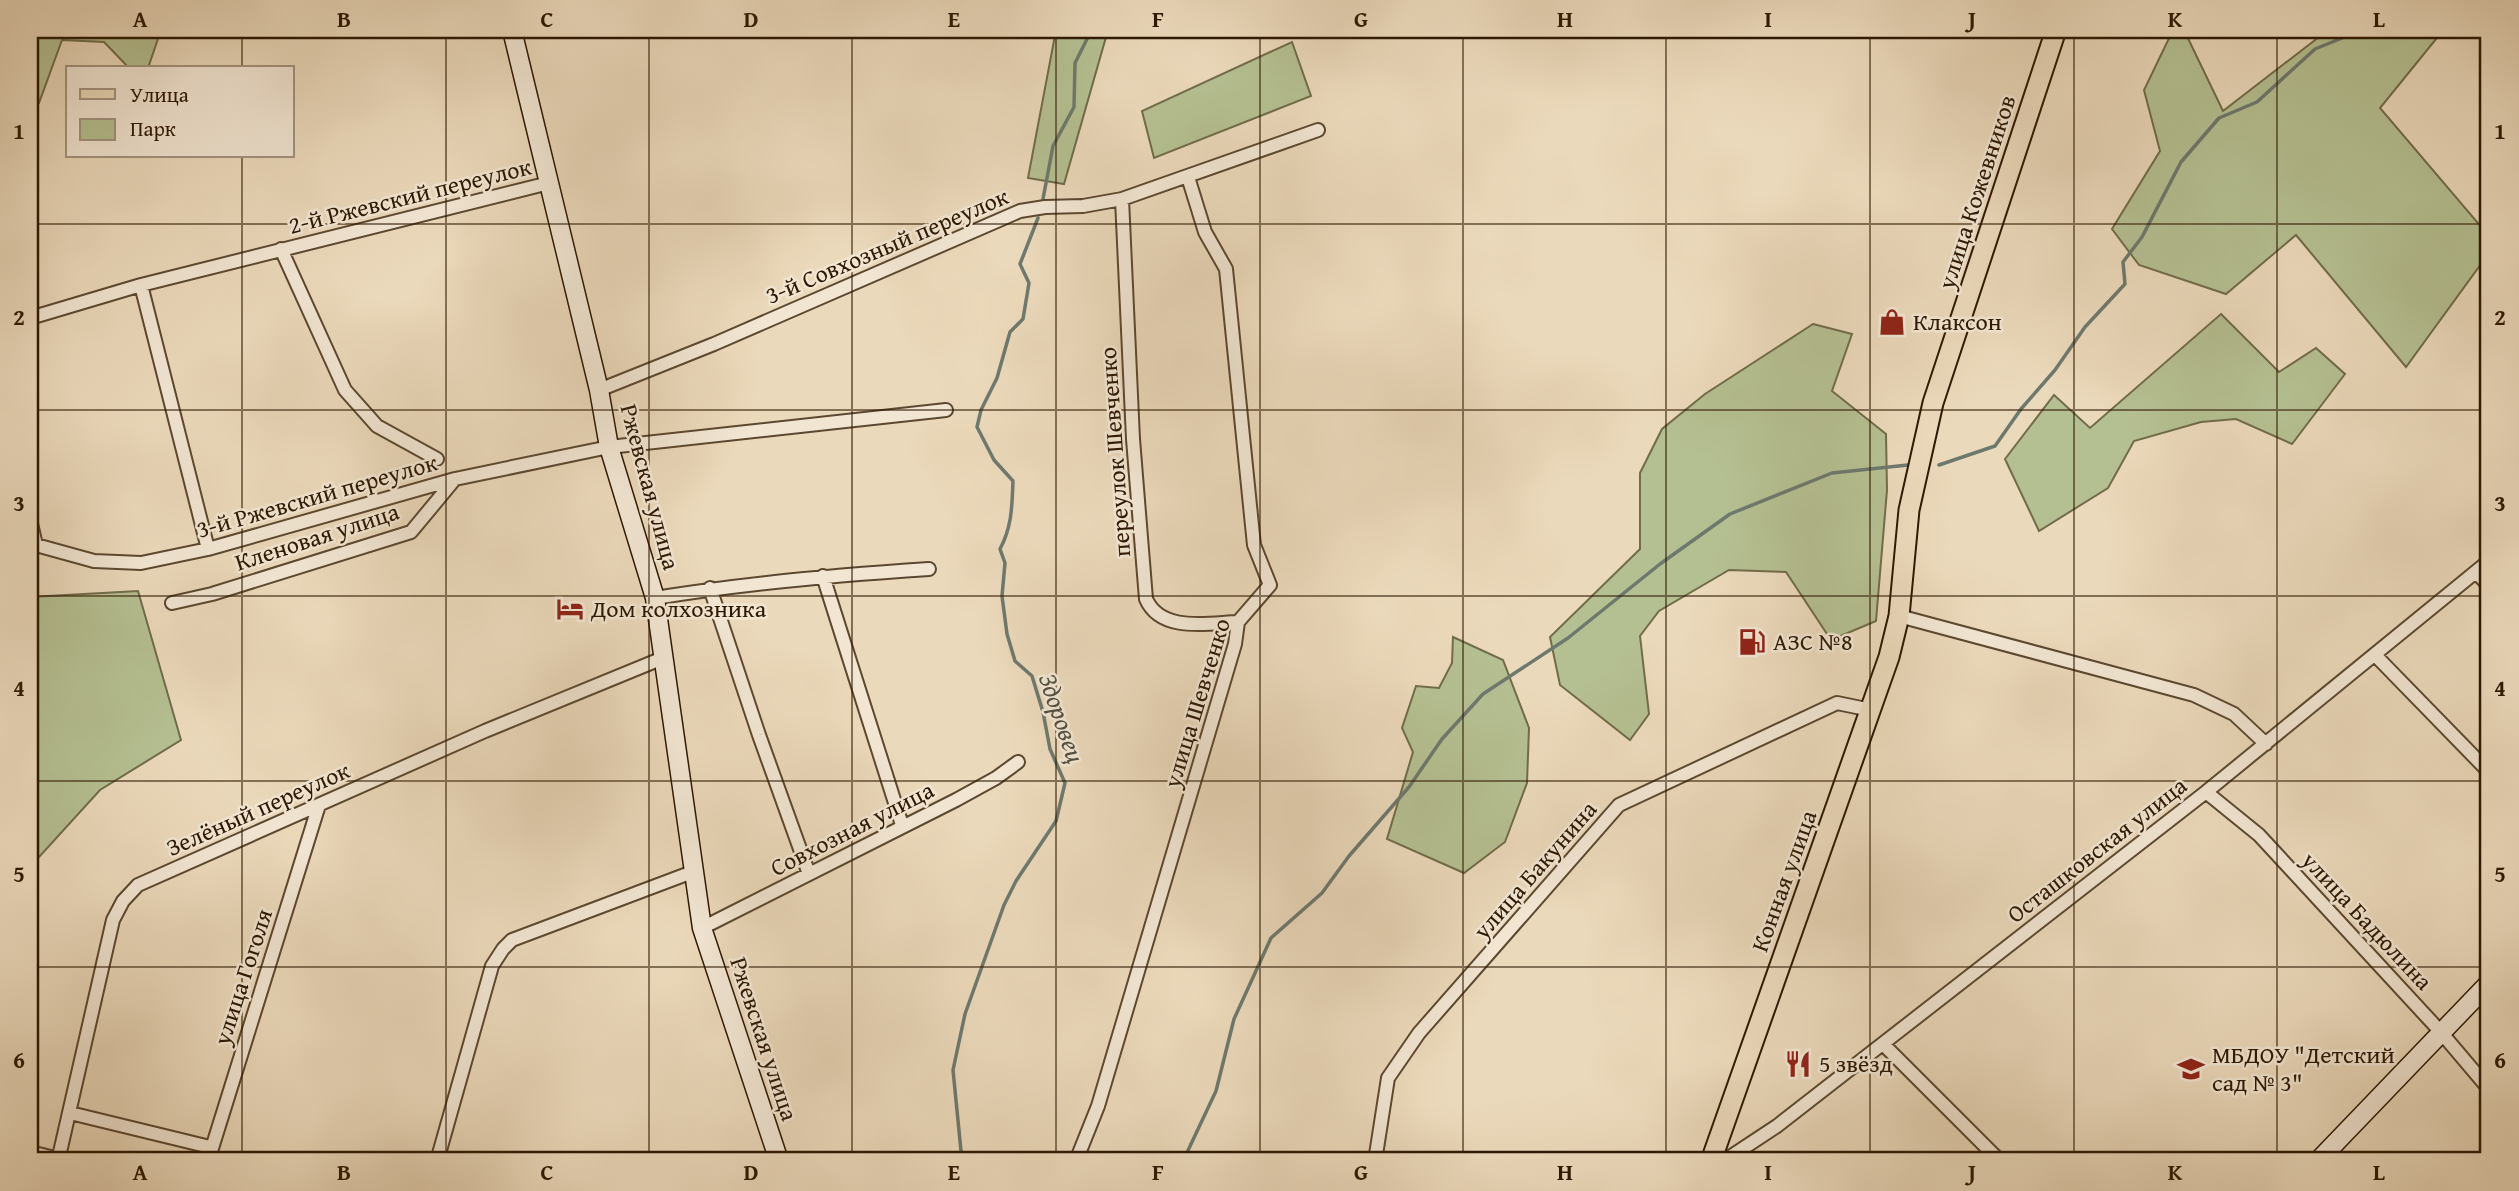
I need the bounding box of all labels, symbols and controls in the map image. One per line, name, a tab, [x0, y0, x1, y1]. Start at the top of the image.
text: A	[133, 2, 148, 35]
text: B	[337, 2, 351, 35]
text: C	[540, 2, 554, 35]
text: D	[744, 2, 759, 35]
text: E	[948, 2, 960, 35]
text: F	[1152, 2, 1164, 35]
text: G	[1354, 2, 1368, 35]
text: H	[1557, 2, 1573, 35]
text: I	[1764, 2, 1772, 35]
text: J	[1964, 2, 1976, 35]
text: K	[2168, 2, 2183, 35]
text: L	[2373, 2, 2385, 35]
legend	[66, 66, 294, 158]
text: Улица	[130, 79, 189, 110]
street label: улица Кожевников	[1928, 90, 2024, 294]
text: Парк	[130, 113, 176, 144]
text: 1	[13, 114, 25, 147]
text: 1	[2494, 114, 2506, 147]
street label: 2-й Ржевский переулок	[285, 148, 535, 243]
street label: 3-й Совхозный переулок	[760, 178, 1014, 313]
text: 2	[13, 300, 25, 333]
text: 2	[2494, 300, 2506, 333]
place label: Клаксон	[1913, 304, 2002, 339]
shop icon: Клаксон	[1877, 307, 1907, 337]
street label: переулок Шевченко	[1090, 346, 1139, 558]
street label: Ржевская улица	[612, 400, 690, 574]
street label: 3-й Ржевский переулок	[192, 444, 442, 547]
text: 3	[13, 486, 25, 519]
text: 3	[2494, 486, 2506, 519]
street label: Кленовая улица	[230, 493, 404, 580]
place label: Дом колхозника	[590, 591, 767, 626]
hotel icon: Дом колхозника	[555, 594, 585, 624]
street label: улица Шевченко	[1154, 614, 1239, 793]
place label: АЗС №8	[1773, 624, 1853, 659]
fuel station icon: АЗС №8	[1737, 627, 1767, 657]
water label: Здоровец	[1029, 668, 1096, 768]
text: 4	[13, 671, 25, 704]
text: 4	[2494, 671, 2506, 704]
street label: Зелёный переулок	[160, 752, 356, 865]
street label: Осташковская улица	[1999, 768, 2195, 931]
street label: Совхозная улица	[764, 772, 940, 885]
street label: улица Бакунина	[1464, 792, 1605, 947]
street label: Конная улица	[1742, 805, 1826, 957]
street label: улица Бадюлина	[2293, 843, 2441, 998]
text: 5	[13, 857, 25, 890]
text: 5	[2494, 857, 2506, 890]
street label: улица Гоголя	[204, 904, 281, 1051]
street label: Ржевская улица	[722, 952, 808, 1126]
place label: МБДОУ "Детский сад № 3"	[2212, 1037, 2395, 1100]
text: 6	[13, 1043, 25, 1076]
text: 6	[2494, 1043, 2506, 1076]
place label: 5 звёзд	[1819, 1046, 1893, 1081]
restaurant icon: 5 звёзд	[1783, 1049, 1813, 1079]
school or university icon: МБДОУ "Детский сад № 3"	[2176, 1054, 2206, 1084]
text: A	[133, 1155, 148, 1188]
text: B	[337, 1155, 351, 1188]
text: C	[540, 1155, 554, 1188]
text: D	[744, 1155, 759, 1188]
text: E	[948, 1155, 960, 1188]
text: F	[1152, 1155, 1164, 1188]
text: G	[1354, 1155, 1368, 1188]
text: H	[1557, 1155, 1573, 1188]
text: I	[1764, 1155, 1772, 1188]
text: J	[1964, 1155, 1976, 1188]
text: K	[2168, 1155, 2183, 1188]
text: L	[2373, 1155, 2385, 1188]

